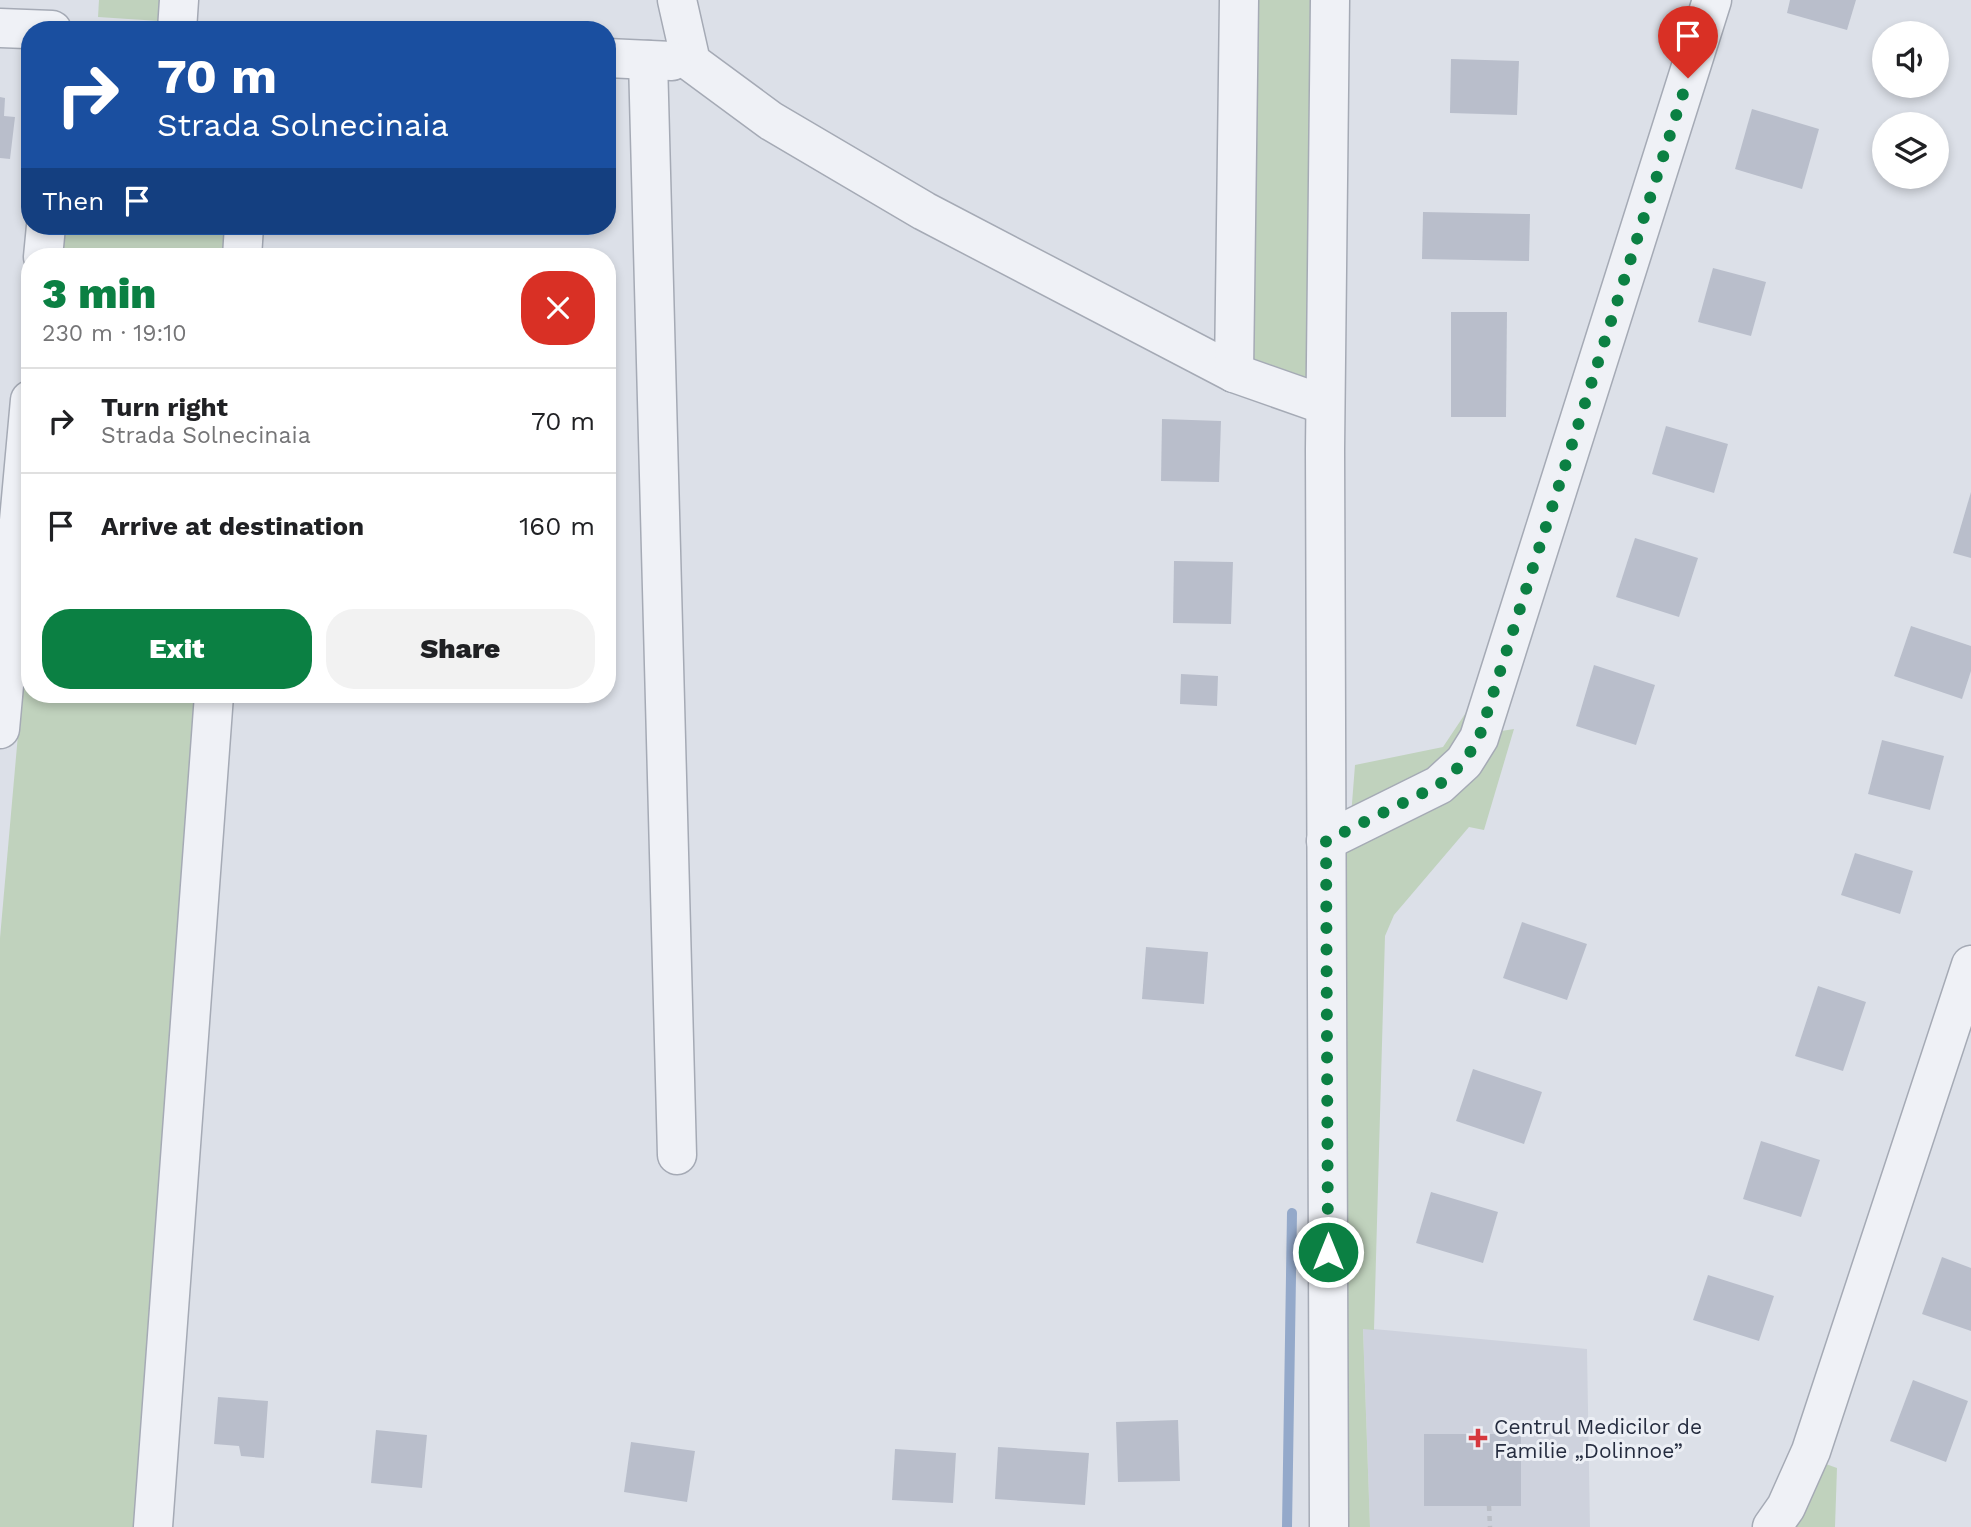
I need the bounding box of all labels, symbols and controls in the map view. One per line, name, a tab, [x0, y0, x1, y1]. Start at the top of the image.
pin	[1658, 6, 1718, 78]
icon: arrive	[1669, 17, 1707, 55]
map controls	[1872, 21, 1949, 189]
button: sound	[1872, 21, 1949, 98]
text: 70 m	[157, 47, 277, 105]
icon: right	[42, 49, 133, 140]
text: Strada Solnecinaia	[157, 106, 449, 144]
button: layers	[1872, 112, 1949, 189]
icon: arrive	[118, 182, 156, 220]
text: Then	[42, 186, 104, 216]
text: 3 min	[42, 269, 156, 318]
button: close	[521, 271, 595, 345]
text: 230 m · 19:10	[42, 320, 187, 347]
text: Turn right	[101, 392, 228, 422]
icon: right	[42, 402, 80, 440]
text: 70 m	[531, 406, 595, 436]
text: Strada Solnecinaia	[101, 422, 311, 449]
icon: arrive	[42, 507, 80, 545]
text: Arrive at destination	[101, 511, 364, 541]
text: 160 m	[519, 511, 595, 541]
button: Exit	[42, 609, 312, 689]
button: Share	[326, 609, 595, 689]
position arrow	[1291, 1215, 1365, 1289]
place label: Centrul Medicilor de Familie „Dolinnoe”	[1494, 1414, 1702, 1463]
marker: Centrul Medicilor de Familie „Dolinnoe”	[1468, 1428, 1488, 1448]

